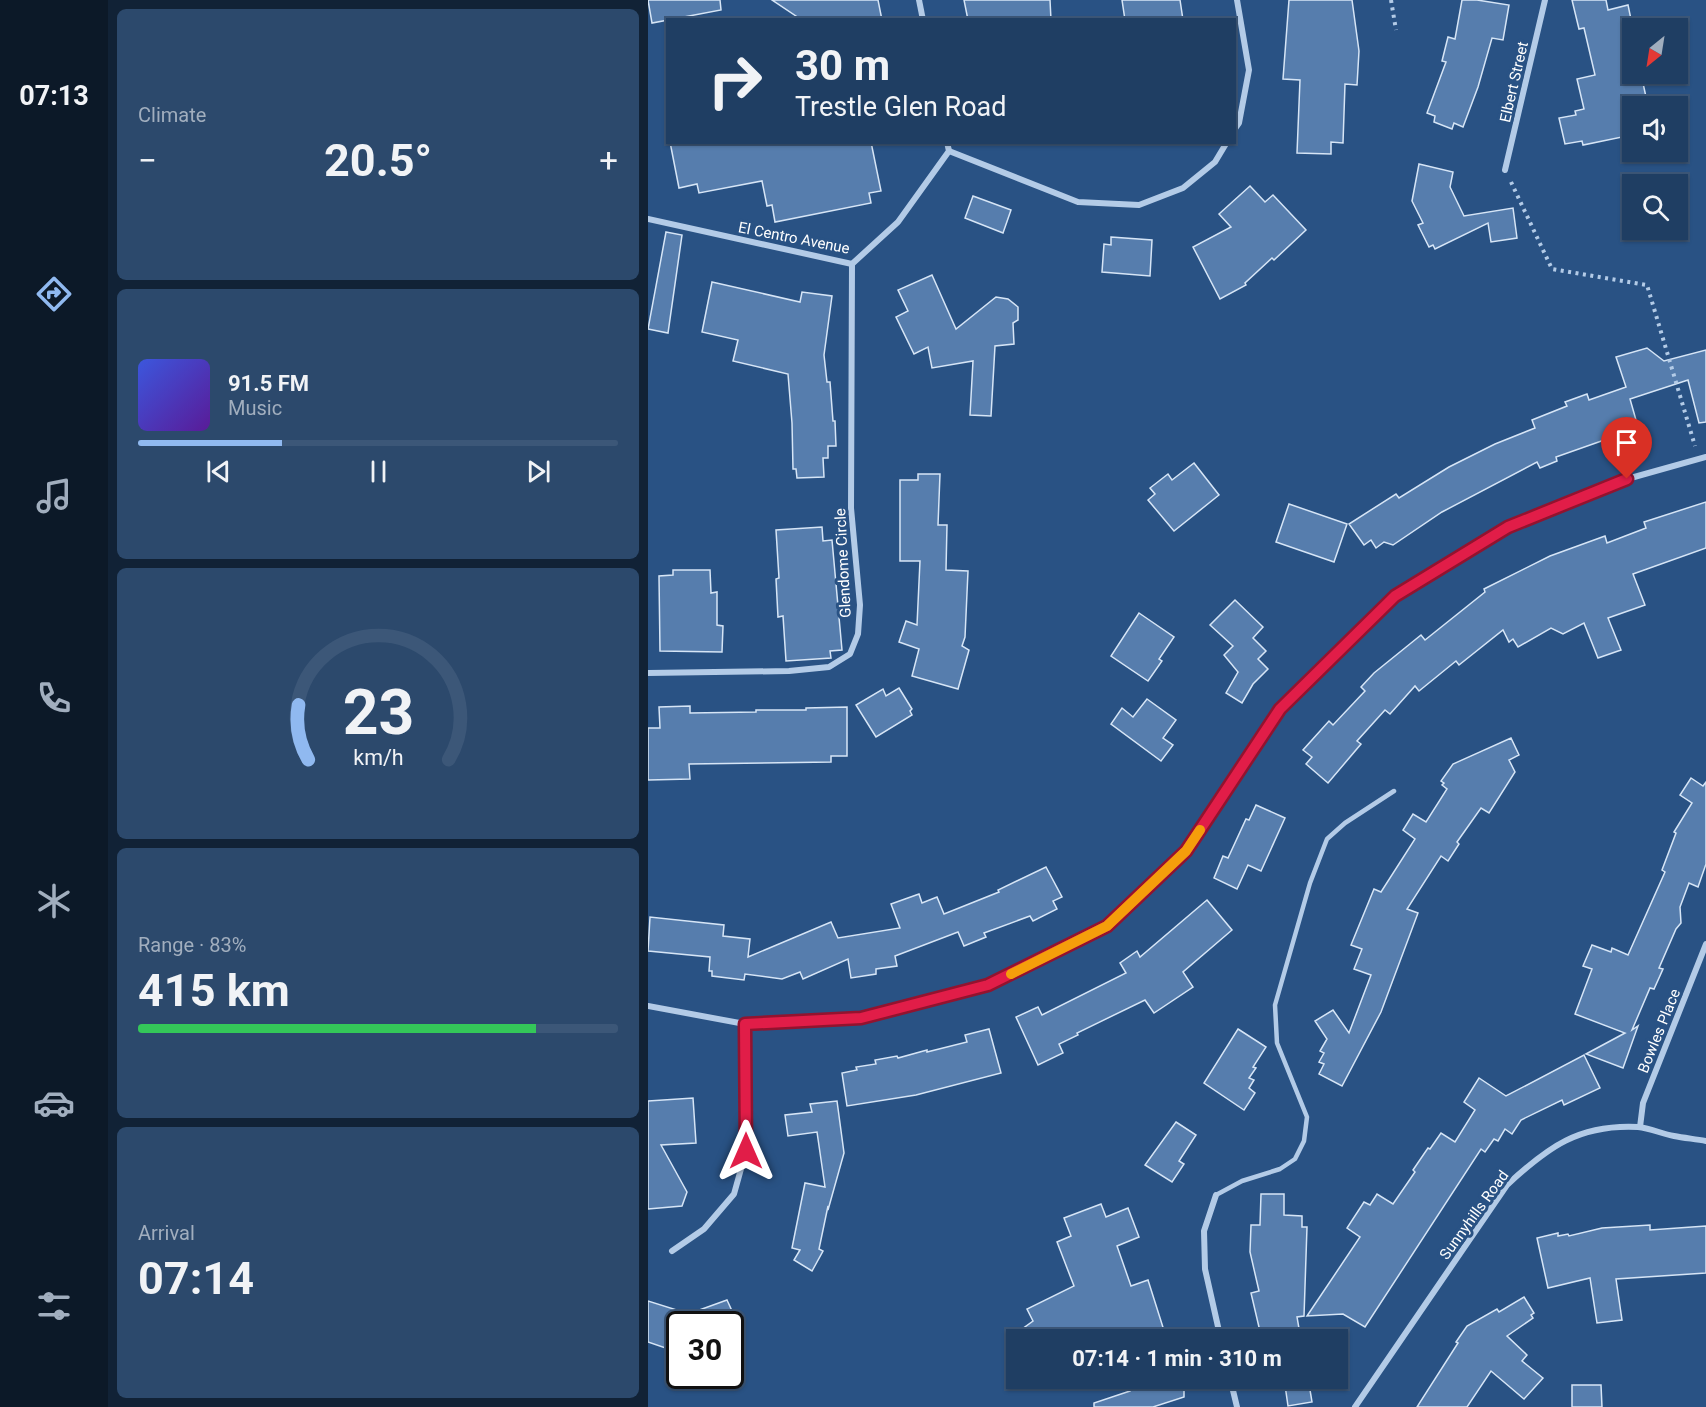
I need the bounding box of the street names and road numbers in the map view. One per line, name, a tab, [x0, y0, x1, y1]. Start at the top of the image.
street label: Elbert Street	[1496, 40, 1532, 124]
street label: El Centro Avenue	[737, 218, 851, 258]
street label: Glendome Circle	[831, 508, 855, 618]
street label: Bowles Place	[1634, 986, 1684, 1076]
street label: Sunnyhills Road	[1436, 1167, 1512, 1263]

